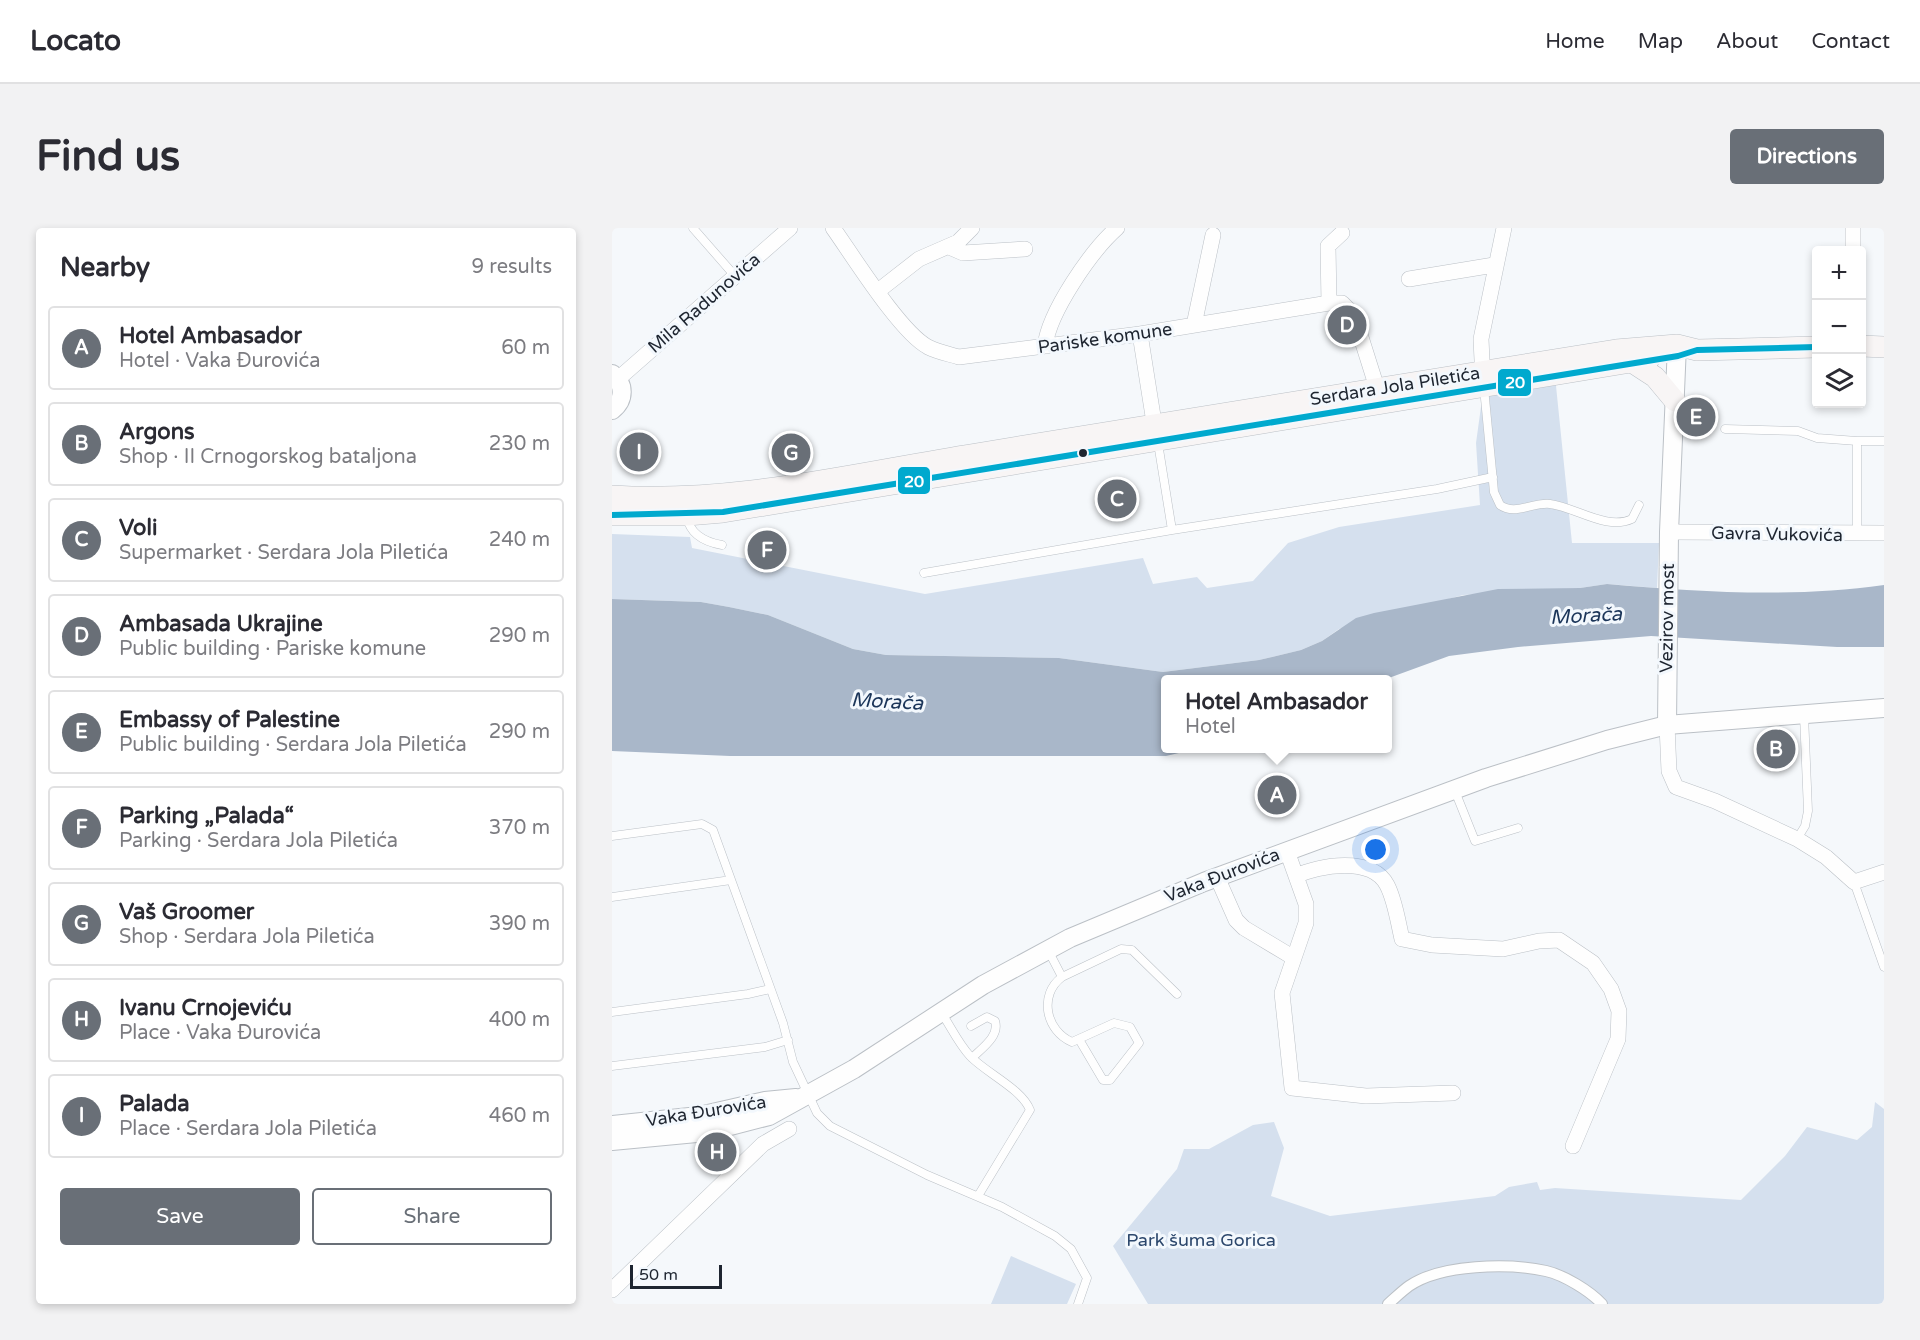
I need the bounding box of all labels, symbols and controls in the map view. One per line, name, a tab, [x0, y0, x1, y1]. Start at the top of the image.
text: Locato	[30, 24, 121, 58]
text: Home	[1545, 29, 1605, 54]
text: Map	[1638, 29, 1683, 54]
text: About	[1716, 29, 1778, 54]
text: Contact	[1811, 29, 1890, 54]
button: Directions	[1730, 129, 1884, 184]
text: Find us	[36, 131, 180, 182]
map controls	[1812, 246, 1866, 408]
button: +	[1812, 246, 1866, 300]
street label: Mila Radunovića	[643, 248, 765, 358]
text: Nearby	[60, 252, 150, 283]
text: 9 results	[472, 255, 552, 279]
button: −	[1812, 300, 1866, 354]
pin: D	[1328, 302, 1366, 348]
street label: Pariske komune	[1036, 318, 1174, 358]
text: Hotel Ambasador	[119, 323, 302, 349]
text: A	[74, 336, 89, 360]
text: 60 m	[501, 336, 550, 360]
text: Hotel · Vaka Đurovića	[119, 349, 320, 373]
button: layers	[1812, 354, 1866, 408]
street label: Serdara Jola Piletića	[1308, 362, 1482, 410]
line badge: 20	[1497, 368, 1532, 397]
text: 20	[1505, 373, 1525, 393]
pin: E	[1676, 394, 1716, 440]
text: Argons	[119, 419, 195, 445]
pin: I	[620, 430, 658, 474]
pin: G	[772, 430, 810, 476]
text: B	[75, 432, 88, 456]
text: 230 m	[489, 432, 550, 456]
text: Shop · II Crnogorskog bataljona	[119, 445, 417, 469]
unlabelled marker	[1077, 447, 1089, 459]
line badge: 20	[897, 466, 931, 495]
text: 20	[904, 472, 924, 492]
pin: C	[1098, 476, 1136, 522]
text: Voli	[119, 515, 157, 541]
street label: Gavra Vukovića	[1711, 522, 1843, 546]
text: C	[75, 528, 88, 552]
text: 240 m	[489, 528, 550, 552]
pin: F	[748, 528, 786, 572]
text: Supermarket · Serdara Jola Piletića	[119, 541, 448, 565]
street label: Vezirov most	[1655, 563, 1679, 673]
water label: Morača	[1549, 602, 1623, 630]
text: Ambasada Ukrajine	[119, 611, 323, 637]
text: D	[74, 624, 89, 648]
text: 290 m	[489, 624, 550, 648]
text: Public building · Pariske komune	[119, 637, 426, 661]
popup	[1161, 675, 1392, 753]
water label: Morača	[850, 688, 924, 716]
text: Hotel Ambasador	[1185, 689, 1368, 715]
text: Embassy of Palestine	[119, 707, 340, 733]
text: Hotel	[1185, 715, 1236, 739]
text: E	[75, 720, 88, 744]
text: 290 m	[489, 720, 550, 744]
pin: B	[1756, 726, 1796, 772]
text: Public building · Serdara Jola Piletića	[119, 733, 467, 757]
pin: A	[1258, 772, 1296, 818]
text: Parking „Palada“	[119, 803, 294, 829]
text: F	[75, 816, 88, 840]
text: 370 m	[489, 816, 550, 840]
text: Parking · Serdara Jola Piletića	[119, 829, 398, 853]
your location	[1361, 835, 1390, 864]
street label: Vaka Đurovića	[1161, 843, 1283, 907]
text: Vaš Groomer	[119, 899, 254, 925]
text: G	[74, 912, 89, 936]
text: 390 m	[489, 912, 550, 936]
text: Shop · Serdara Jola Piletića	[119, 925, 375, 949]
text: Ivanu Crnojeviću	[119, 995, 292, 1021]
text: H	[74, 1008, 89, 1032]
text: 400 m	[489, 1008, 550, 1032]
text: Place · Vaka Đurovića	[119, 1021, 321, 1045]
text: Palada	[119, 1091, 190, 1117]
street label: Vaka Đurovića	[644, 1091, 768, 1131]
text: I	[79, 1104, 84, 1128]
text: 460 m	[489, 1104, 550, 1128]
text: Place · Serdara Jola Piletića	[119, 1117, 377, 1141]
pin: H	[698, 1130, 736, 1174]
button: Save	[60, 1188, 300, 1245]
button: Share	[312, 1188, 552, 1245]
park label: Park šuma Gorica	[1126, 1229, 1276, 1251]
scale bar	[630, 1262, 722, 1290]
text: 50 m	[639, 1265, 678, 1285]

